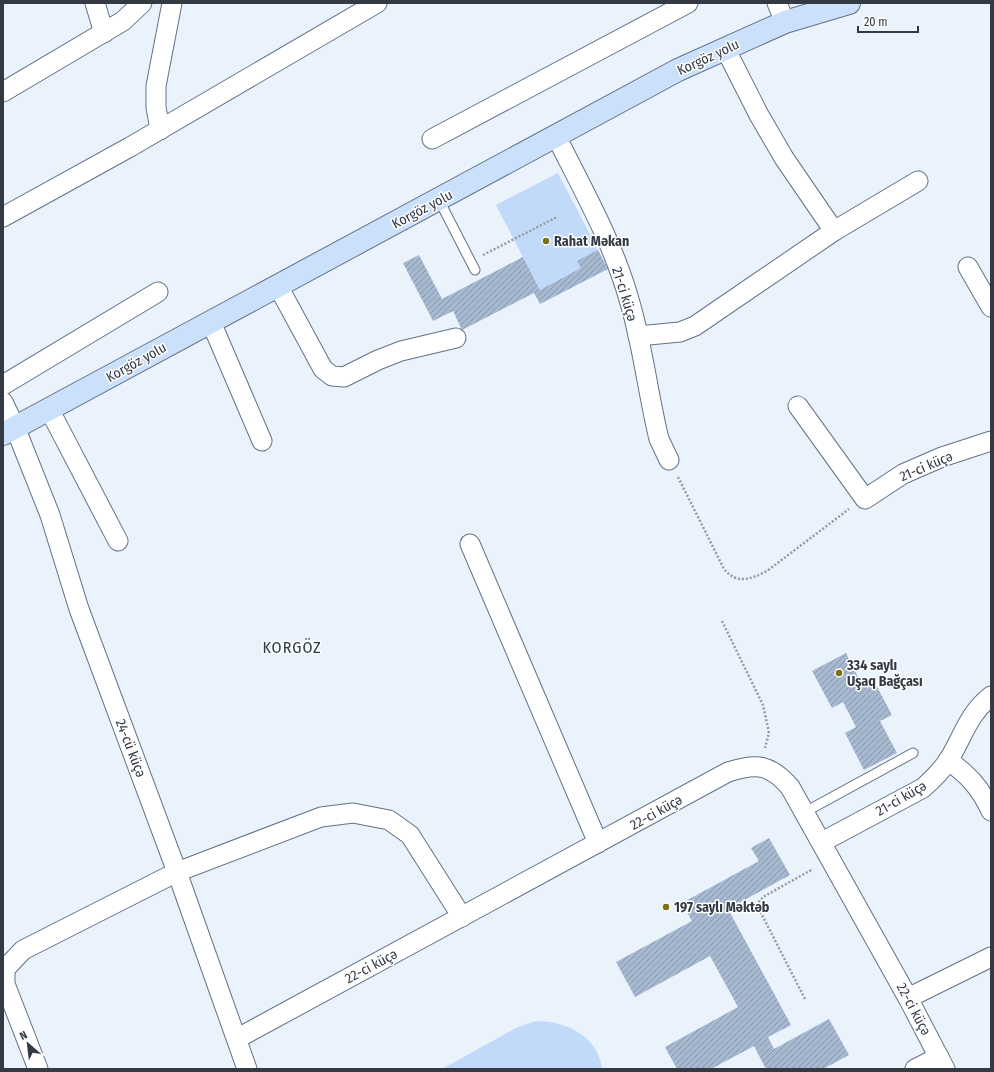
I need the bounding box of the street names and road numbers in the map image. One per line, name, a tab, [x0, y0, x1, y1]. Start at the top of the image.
street label: Korgöz yolu	[675, 36, 742, 79]
street label: Korgöz yolu	[389, 186, 455, 233]
street label: 21-ci küçə	[608, 265, 641, 323]
street label: Korgöz yolu	[103, 339, 169, 386]
street label: 21-ci küçə	[897, 448, 955, 485]
street label: 24-cü küçə	[112, 717, 149, 780]
street label: 21-ci küçə	[873, 777, 930, 820]
street label: 22-ci küçə	[627, 791, 685, 834]
street label: 22-ci küçə	[342, 946, 400, 987]
street label: 22-ci küçə	[893, 980, 934, 1038]

